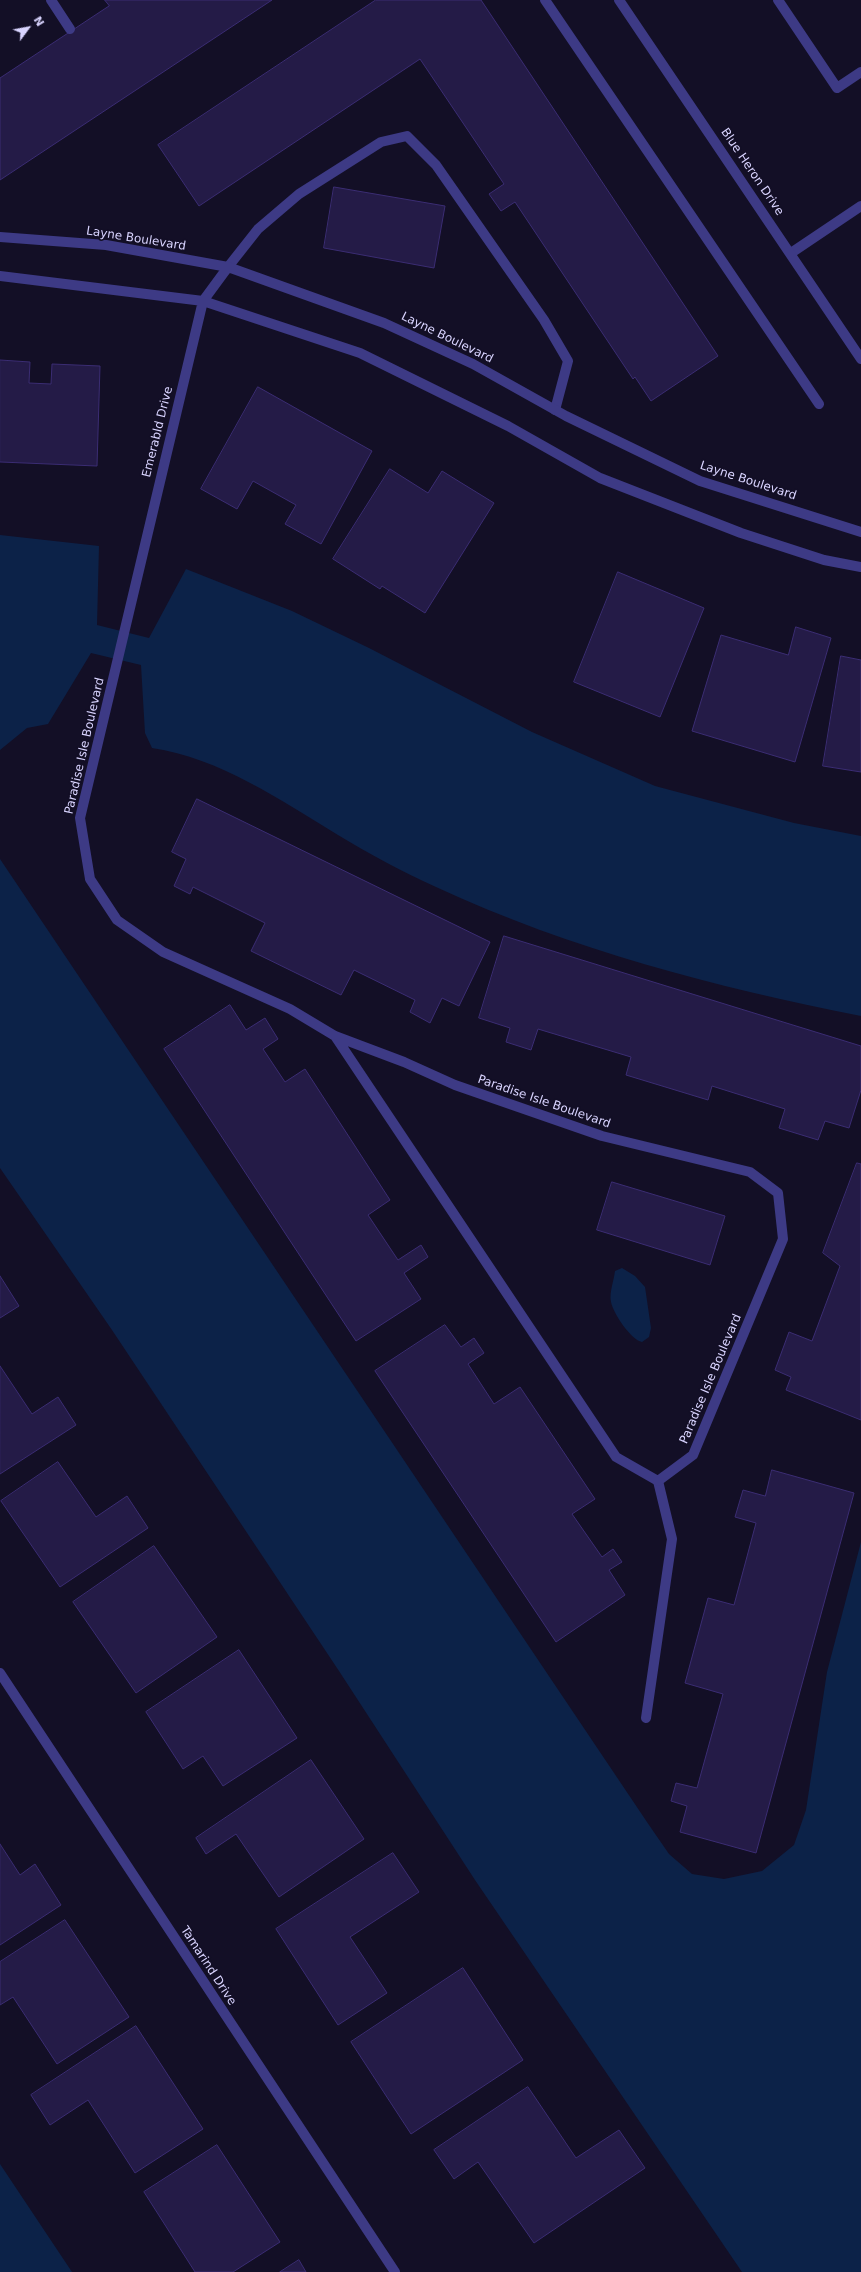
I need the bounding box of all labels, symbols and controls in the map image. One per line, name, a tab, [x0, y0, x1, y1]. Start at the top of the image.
north arrow	[8, 8, 48, 48]
text: N	[31, 14, 47, 29]
street label: Blue Heron Drive	[717, 126, 787, 218]
street label: Layne Boulevard	[85, 224, 187, 254]
street label: Layne Boulevard	[399, 309, 495, 367]
street label: Emerabld Drive	[140, 385, 176, 479]
street label: Layne Boulevard	[698, 459, 798, 503]
street label: Paradise Isle Boulevard	[62, 676, 108, 816]
street label: Paradise Isle Boulevard	[476, 1072, 612, 1132]
street label: Paradise Isle Boulevard	[677, 1312, 745, 1446]
street label: Tamarind Drive	[177, 1924, 239, 2008]

